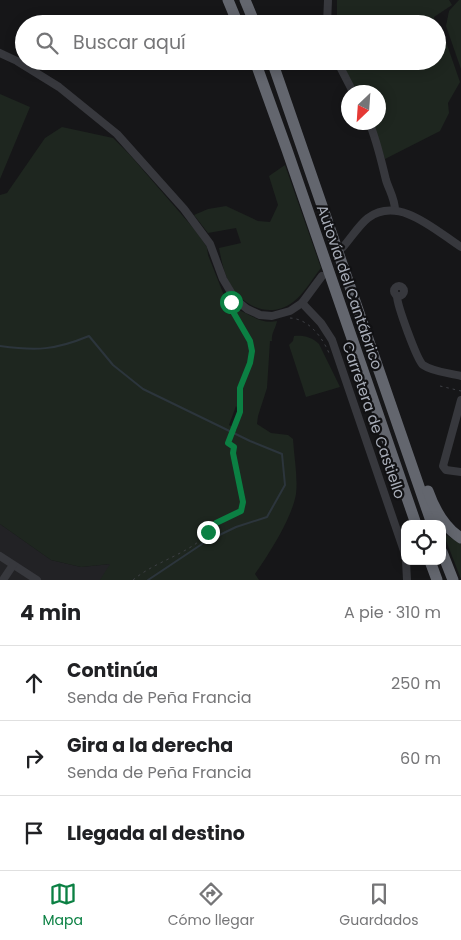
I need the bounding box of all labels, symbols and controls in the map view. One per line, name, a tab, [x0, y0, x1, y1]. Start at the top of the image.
search box	[15, 15, 446, 70]
icon: search	[33, 29, 61, 57]
text: Buscar aquí	[73, 29, 186, 56]
north arrow	[341, 85, 386, 130]
street label: Autovía del Cantábrico	[312, 202, 388, 372]
route start	[220, 291, 243, 314]
street label: Carretera de Castiello	[337, 339, 411, 501]
map controls	[401, 520, 446, 565]
button: locate	[401, 520, 446, 565]
route end	[197, 521, 220, 544]
text: 4 min	[20, 598, 81, 627]
text: A pie · 310 m	[344, 601, 441, 624]
text: Continúa	[67, 657, 158, 684]
icon: ahead	[20, 669, 48, 697]
text: 250 m	[391, 672, 441, 695]
text: Senda de Peña Francia	[67, 686, 252, 709]
text: Gira a la derecha	[67, 732, 233, 759]
icon: right	[20, 744, 48, 772]
text: 60 m	[400, 747, 441, 770]
text: Senda de Peña Francia	[67, 761, 252, 784]
icon: arrive	[20, 819, 48, 847]
text: Llegada al destino	[67, 820, 245, 847]
tab: Mapa	[42, 880, 83, 931]
tab: Cómo llegar	[168, 880, 254, 931]
tab: Guardados	[339, 880, 419, 931]

